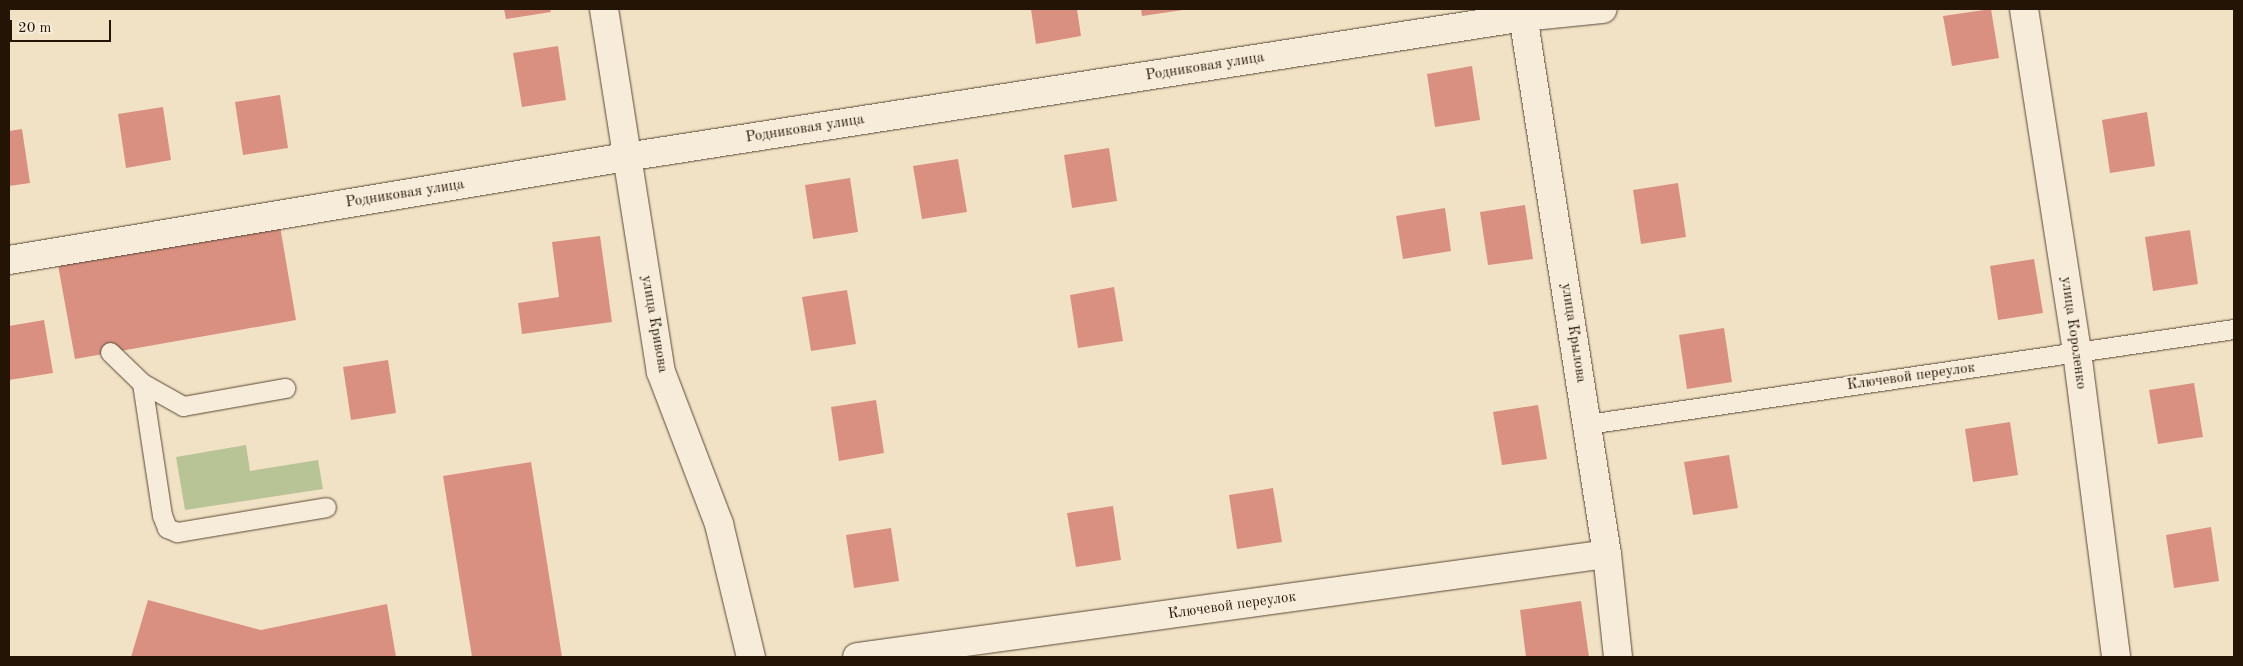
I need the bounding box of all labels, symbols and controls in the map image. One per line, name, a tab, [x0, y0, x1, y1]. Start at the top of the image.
scale bar	[12, 10, 114, 42]
text: 20 m	[18, 21, 52, 36]
street label: Родниковая улица	[1144, 49, 1266, 85]
street label: Родниковая улица	[744, 111, 866, 147]
street label: Родниковая улица	[344, 176, 466, 212]
street label: улица Кривова	[637, 274, 671, 374]
street label: улица Короленко	[2056, 275, 2090, 391]
street label: улица Крылова	[1556, 282, 1590, 384]
street label: Ключевой переулок	[1846, 359, 1976, 395]
street label: Ключевой переулок	[1167, 588, 1297, 624]

